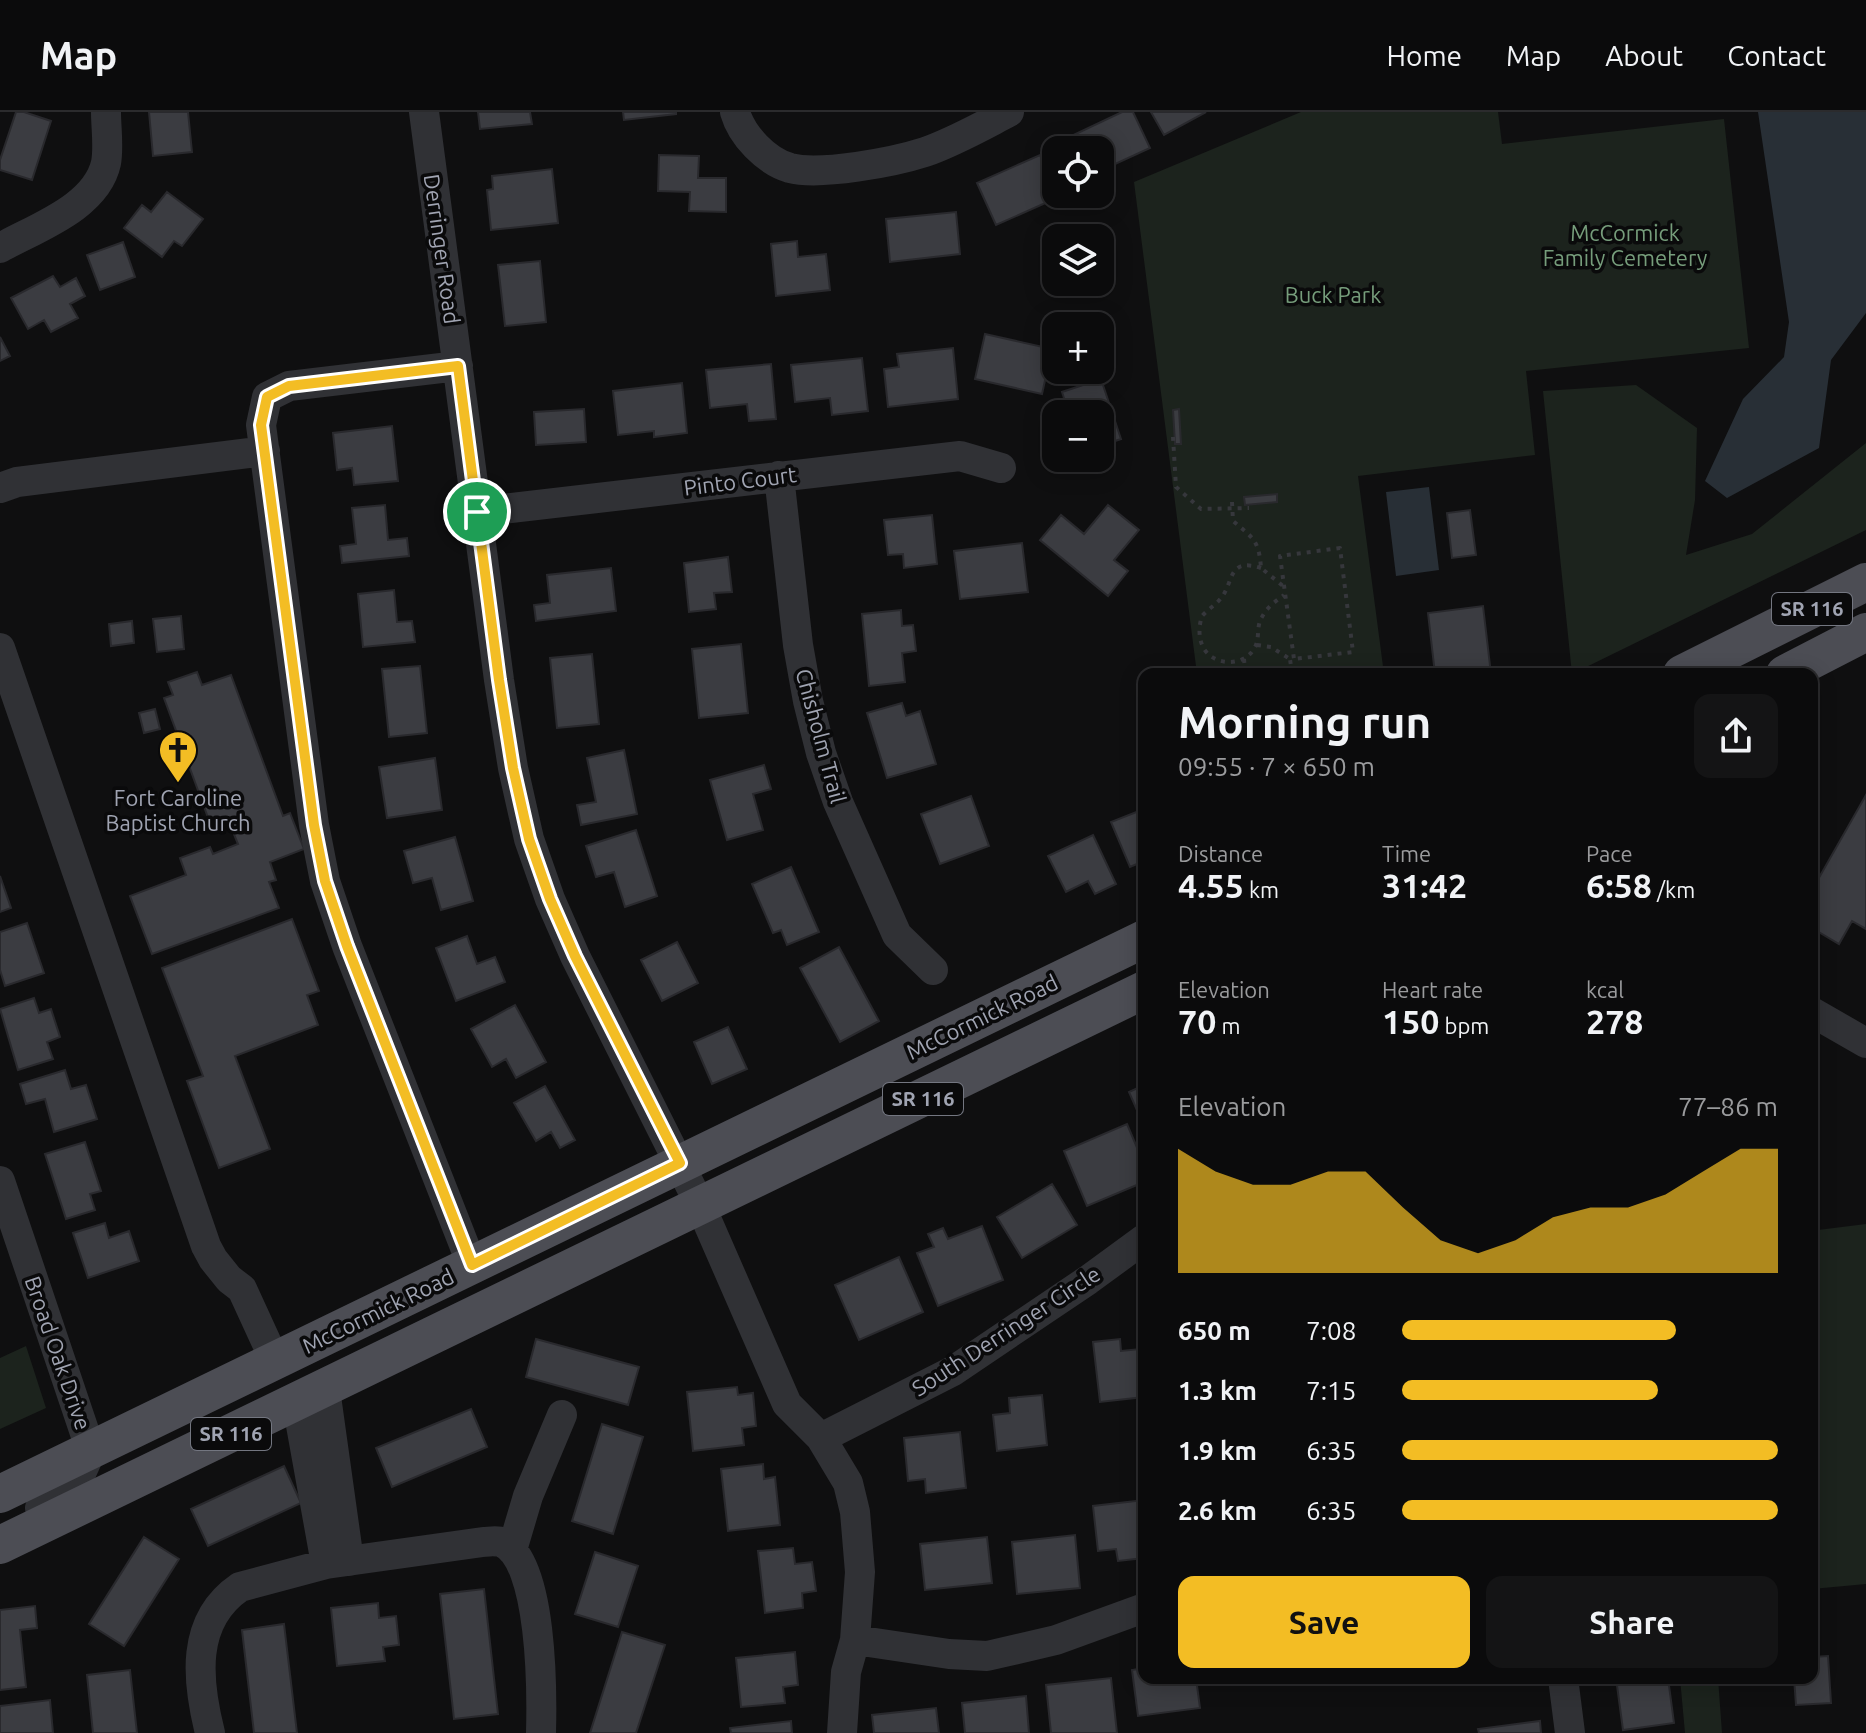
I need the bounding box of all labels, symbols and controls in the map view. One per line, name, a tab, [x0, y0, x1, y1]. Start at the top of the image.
text: Map	[40, 34, 117, 76]
text: Home	[1387, 40, 1462, 71]
text: Map	[1506, 40, 1561, 71]
text: About	[1605, 40, 1683, 71]
text: Contact	[1727, 40, 1826, 71]
map controls	[1042, 136, 1114, 472]
button: locate	[1042, 136, 1114, 208]
street label: Derringer Road	[420, 172, 465, 326]
park label: McCormick Family Cemetery	[1543, 220, 1708, 270]
button: layers	[1042, 224, 1114, 296]
park label: Buck Park	[1285, 282, 1381, 307]
button: +	[1042, 312, 1114, 384]
button: −	[1042, 400, 1114, 472]
street label: Pinto Court	[682, 461, 798, 500]
pin	[443, 478, 511, 546]
icon: arrive	[455, 490, 499, 534]
road number: SR 116	[1772, 593, 1852, 625]
street label: Chisholm Trail	[791, 666, 852, 806]
button: share	[1694, 694, 1778, 778]
text: Morning run	[1178, 697, 1431, 746]
church icon: Fort Caroline Baptist Church	[157, 729, 199, 784]
text: 09:55 · 7 × 650 m	[1178, 752, 1375, 781]
place label: Fort Caroline Baptist Church	[105, 785, 251, 835]
text: Distance	[1178, 841, 1263, 866]
text: Time	[1382, 841, 1431, 866]
text: Pace	[1586, 841, 1633, 866]
text: 4.55	[1178, 866, 1244, 904]
text: 31:42	[1382, 866, 1467, 904]
text: 6:58	[1586, 866, 1652, 904]
text: km	[1244, 877, 1279, 902]
text: /km	[1652, 877, 1695, 902]
street label: McCormick Road	[902, 969, 1062, 1064]
text: Elevation	[1178, 977, 1270, 1002]
text: Heart rate	[1382, 977, 1483, 1002]
text: kcal	[1586, 977, 1624, 1002]
text: 70	[1178, 1002, 1216, 1040]
text: 150	[1382, 1002, 1440, 1040]
text: 278	[1586, 1002, 1644, 1040]
text: m	[1216, 1013, 1240, 1038]
text: bpm	[1440, 1013, 1489, 1038]
road number: SR 116	[883, 1083, 963, 1115]
text: Elevation	[1178, 1092, 1286, 1121]
text: 77–86 m	[1678, 1092, 1778, 1121]
street label: South Derringer Circle	[907, 1260, 1104, 1401]
street label: McCormick Road	[298, 1263, 458, 1358]
street label: Broad Oak Drive	[20, 1273, 96, 1433]
text: 650 m	[1178, 1316, 1251, 1345]
text: 7:08	[1306, 1316, 1356, 1345]
text: 1.3 km	[1178, 1376, 1257, 1405]
text: 7:15	[1306, 1376, 1356, 1405]
road number: SR 116	[191, 1418, 271, 1450]
text: 1.9 km	[1178, 1436, 1257, 1465]
text: 6:35	[1306, 1436, 1356, 1465]
text: 2.6 km	[1178, 1496, 1257, 1525]
text: 6:35	[1306, 1496, 1356, 1525]
button: Save	[1178, 1576, 1470, 1668]
button: Share	[1486, 1576, 1778, 1668]

